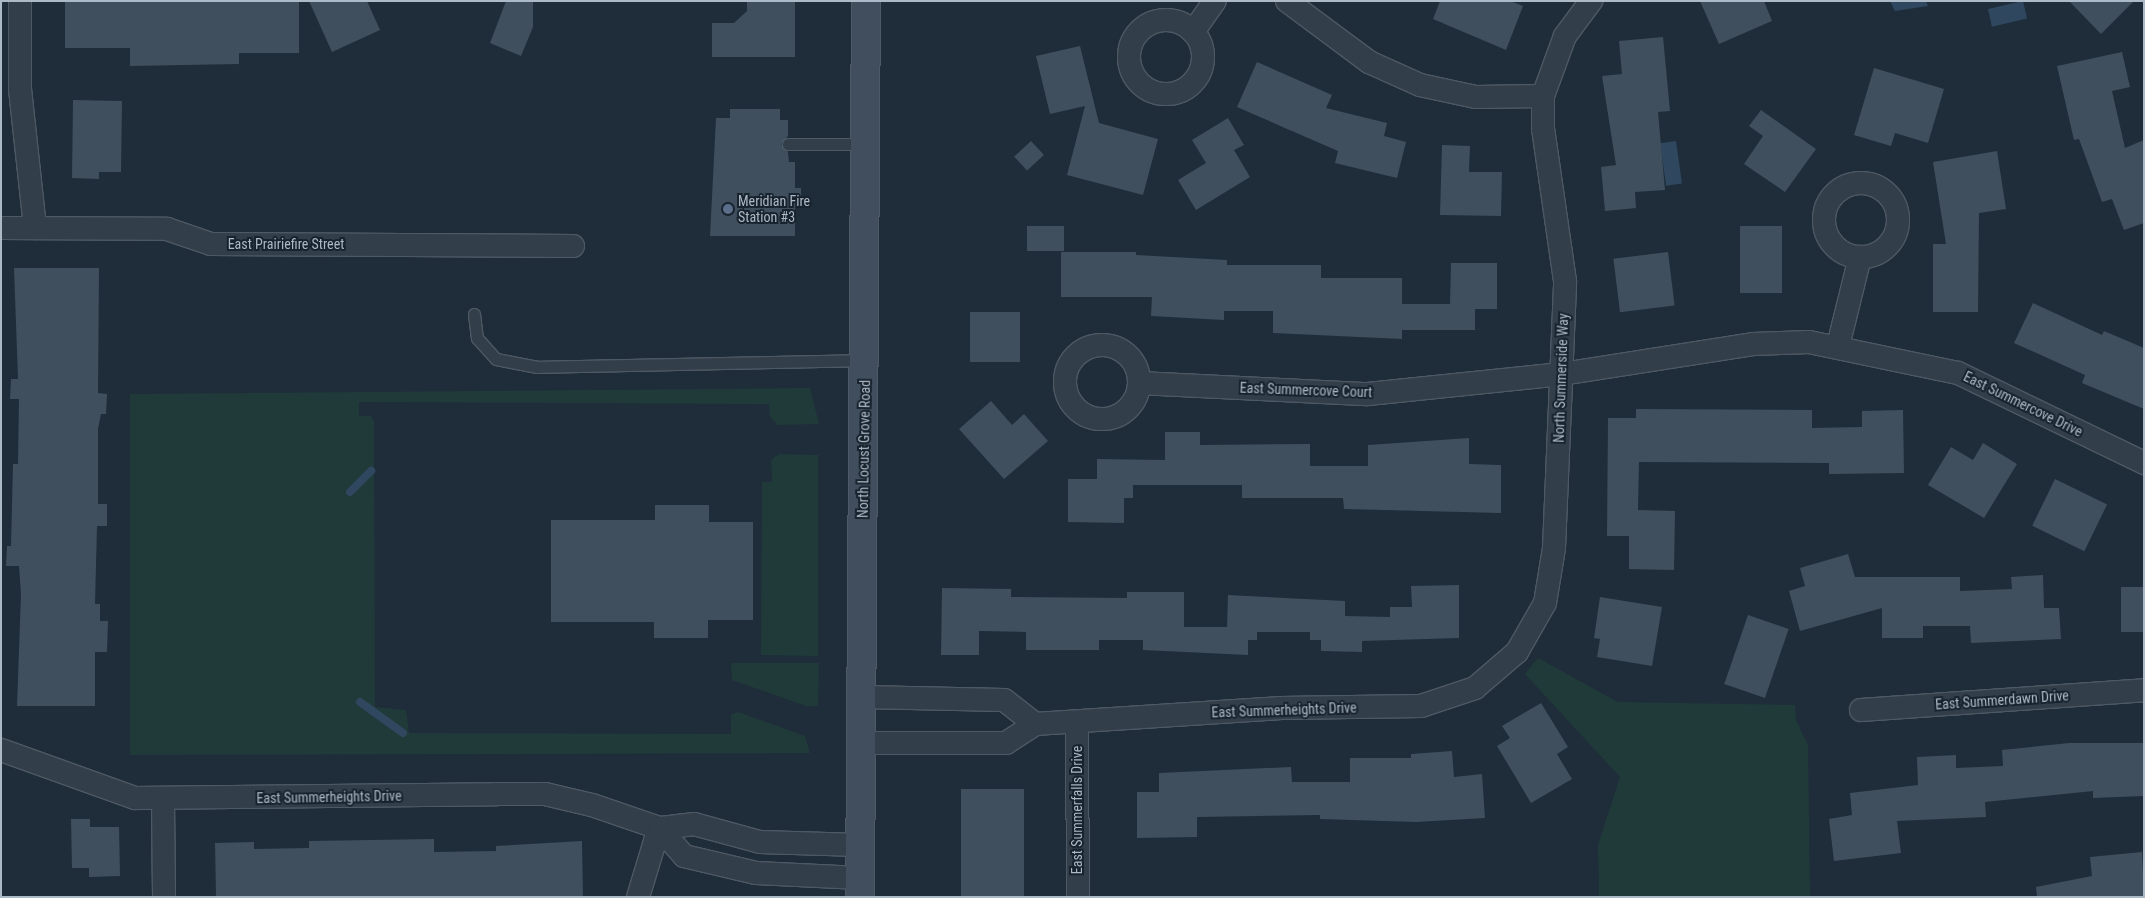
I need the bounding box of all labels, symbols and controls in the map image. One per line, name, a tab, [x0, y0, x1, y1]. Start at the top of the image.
place label: Meridian Fire Station #3	[738, 193, 810, 226]
marker: Meridian Fire Station #3	[722, 203, 734, 215]
street label: East Prairiefire Street	[228, 236, 344, 252]
street label: North Summerside Way	[1550, 313, 1572, 443]
street label: East Summercove Drive	[1961, 368, 2085, 440]
street label: East Summercove Court	[1239, 379, 1373, 401]
street label: North Locust Grove Road	[854, 380, 874, 518]
street label: East Summerdawn Drive	[1935, 687, 2069, 713]
street label: East Summerheights Drive	[1211, 699, 1357, 721]
street label: East Summerfalls Drive	[1069, 746, 1085, 874]
street label: East Summerheights Drive	[256, 787, 402, 807]

